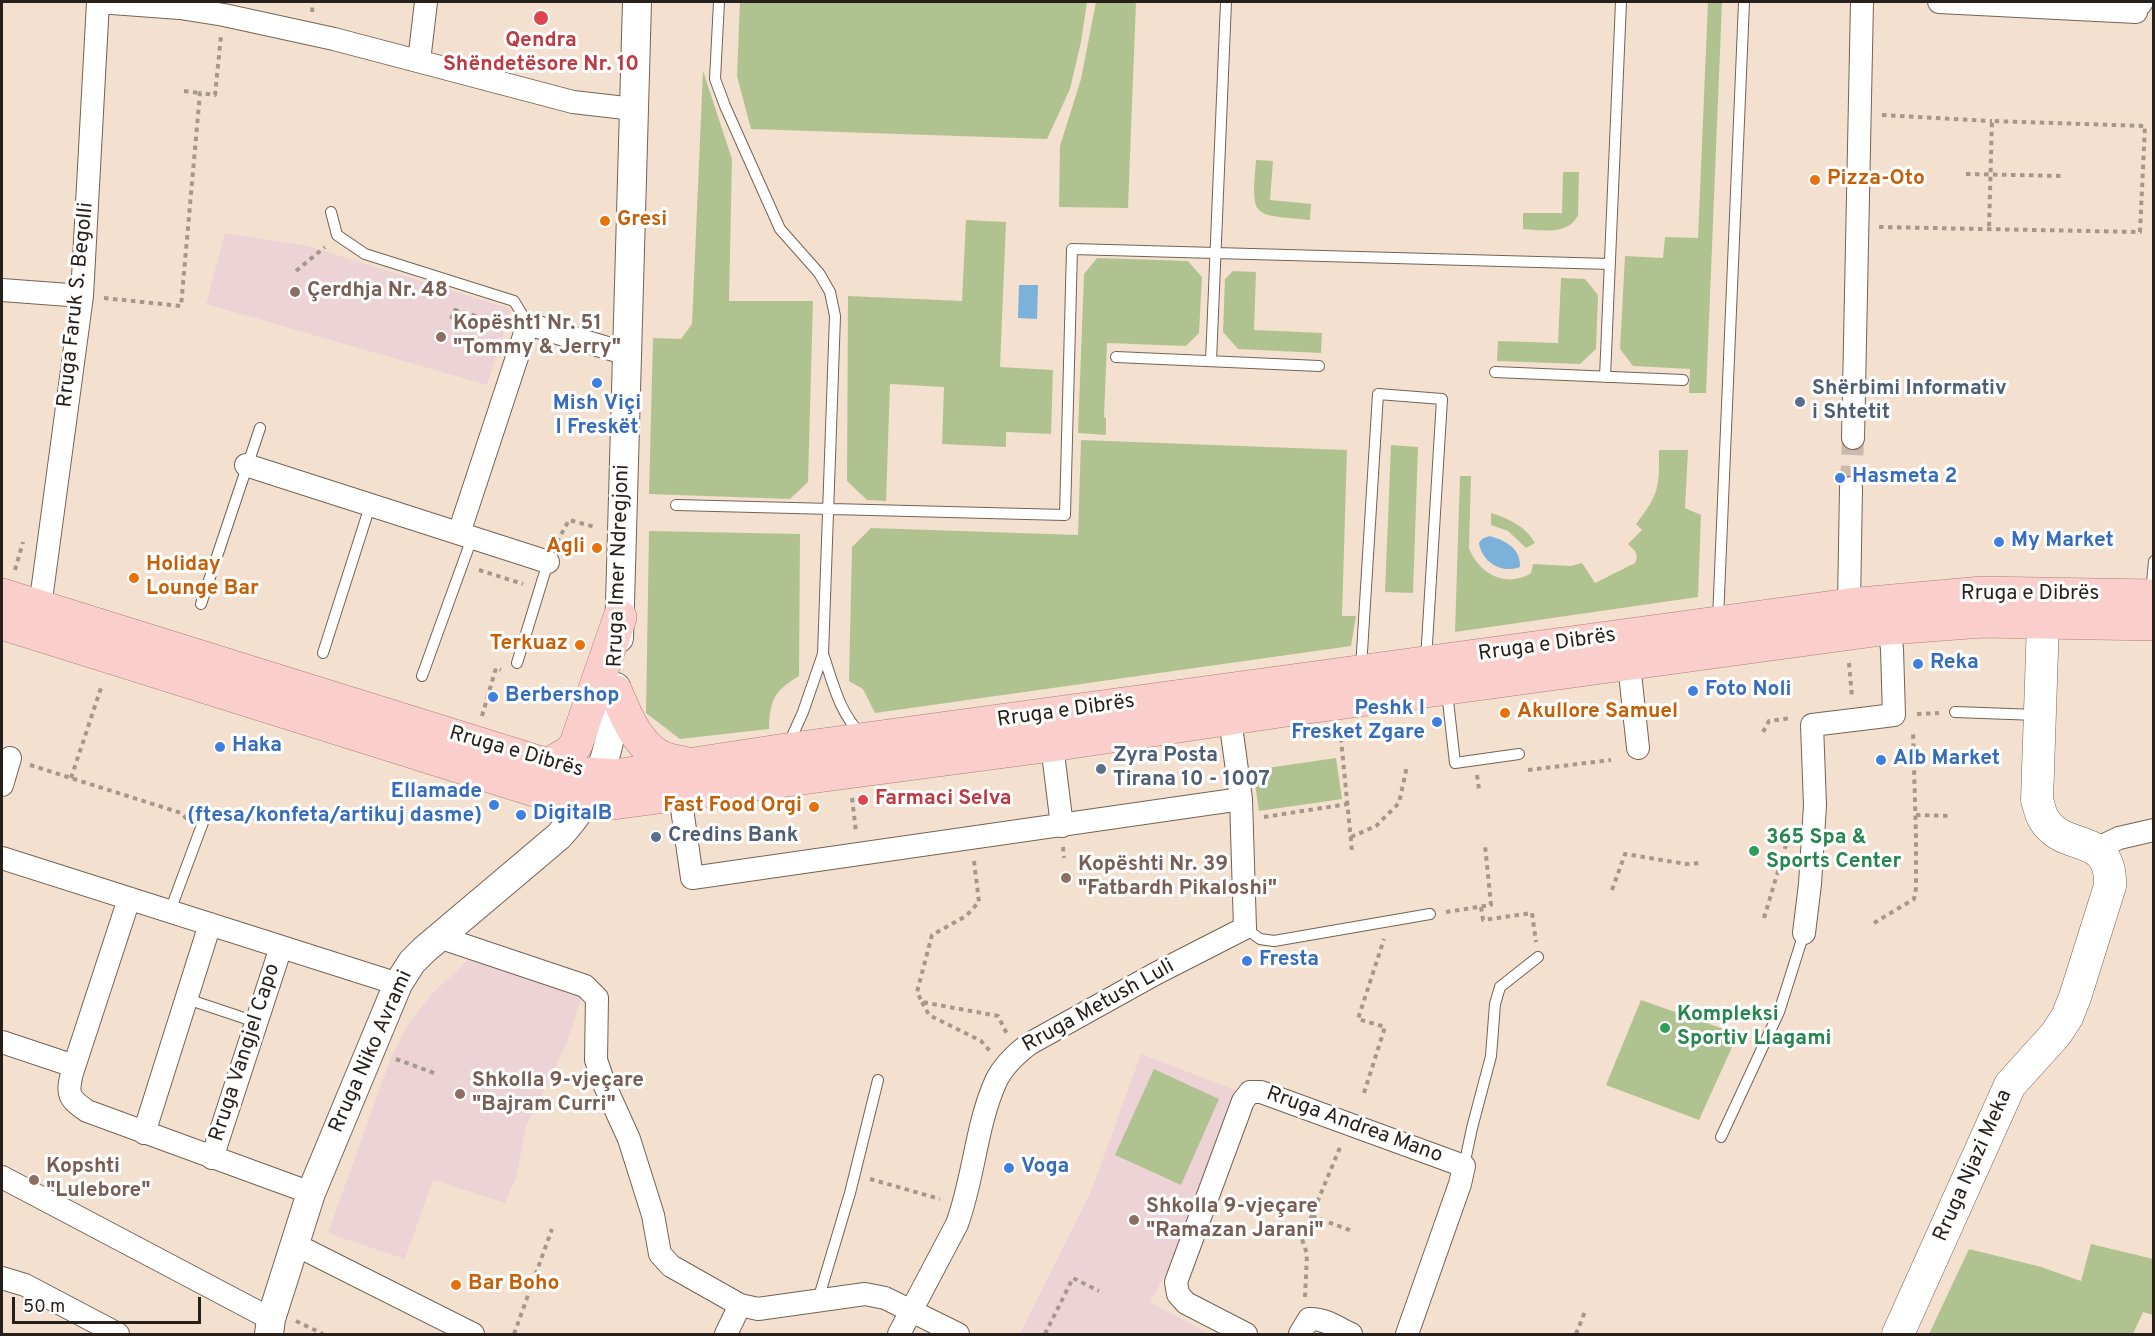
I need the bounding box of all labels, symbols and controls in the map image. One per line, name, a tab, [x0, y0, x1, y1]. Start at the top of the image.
marker: Qendra Shëndetësore Nr. 10	[532, 9, 550, 27]
place label: Qendra Shëndetësore Nr. 10	[443, 29, 639, 79]
place label: Pizza-Oto	[1827, 167, 1925, 193]
marker: Pizza-Oto	[1808, 173, 1822, 187]
street label: Rruga Faruk S. Begolli	[54, 201, 100, 409]
place label: Gresi	[617, 208, 667, 234]
marker: Gresi	[598, 214, 612, 228]
place label: Çerdhja Nr. 48	[307, 279, 448, 305]
marker: Çerdhja Nr. 48	[288, 285, 302, 299]
place label: Kopësht1 Nr. 51 "Tommy & Jerry"	[453, 312, 621, 362]
marker: Kopësht1 Nr. 51 "Tommy & Jerry"	[434, 330, 448, 344]
marker: Mish Viçi I Freskët	[590, 376, 604, 390]
place label: Shërbimi Informativ i Shtetit	[1812, 377, 2007, 427]
place label: Mish Viçi I Freskët	[553, 392, 641, 442]
marker: Shërbimi Informativ i Shtetit	[1793, 395, 1807, 409]
street label: Rruga Imer Ndregjoni	[604, 464, 636, 668]
place label: Hasmeta 2	[1852, 465, 1957, 491]
marker: Hasmeta 2	[1833, 471, 1847, 485]
place label: My Market	[2011, 529, 2114, 555]
place label: Agli	[546, 535, 585, 561]
marker: My Market	[1992, 535, 2006, 549]
marker: Agli	[590, 541, 604, 555]
place label: Holiday Lounge Bar	[146, 553, 259, 603]
marker: Holiday Lounge Bar	[127, 571, 141, 585]
street label: Rruga e Dibrës	[1961, 582, 2099, 608]
street label: Rruga e Dibrës	[1477, 624, 1617, 668]
place label: Terkuaz	[490, 632, 568, 658]
marker: Terkuaz	[573, 638, 587, 652]
place label: Reka	[1930, 651, 1979, 677]
marker: Reka	[1911, 657, 1925, 671]
place label: Foto Noli	[1705, 678, 1792, 704]
place label: Berbershop	[505, 684, 619, 710]
marker: Foto Noli	[1686, 684, 1700, 698]
marker: Berbershop	[486, 690, 500, 704]
street label: Rruga e Dibrës	[996, 690, 1136, 734]
place label: Peshk I Fresket Zgare	[1291, 697, 1425, 747]
place label: Akullore Samuel	[1517, 700, 1678, 726]
marker: Akullore Samuel	[1498, 706, 1512, 720]
marker: Peshk I Fresket Zgare	[1430, 715, 1444, 729]
street label: Rruga e Dibrës	[446, 722, 586, 784]
place label: Haka	[232, 734, 282, 760]
marker: Haka	[213, 740, 227, 754]
place label: Zyra Posta Tirana 10 - 1007	[1113, 744, 1270, 794]
place label: Alb Market	[1893, 747, 2000, 773]
marker: Alb Market	[1874, 753, 1888, 767]
marker: Zyra Posta Tirana 10 - 1007	[1094, 762, 1108, 776]
place label: Ellamade (ftesa/konfeta/artikuj dasme)	[187, 780, 482, 830]
place label: Farmaci Selva	[875, 787, 1012, 813]
marker: Farmaci Selva	[856, 793, 870, 807]
place label: Fast Food Orgi	[663, 794, 802, 820]
marker: Ellamade (ftesa/konfeta/artikuj dasme)	[487, 798, 501, 812]
marker: Fast Food Orgi	[807, 800, 821, 814]
place label: DigitalB	[533, 802, 612, 828]
marker: DigitalB	[514, 808, 528, 822]
place label: Credins Bank	[668, 824, 798, 850]
place label: 365 Spa & Sports Center	[1766, 826, 1901, 876]
marker: Credins Bank	[649, 830, 663, 844]
marker: 365 Spa & Sports Center	[1747, 844, 1761, 858]
place label: Kopështi Nr. 39 "Fatbardh Pikaloshi"	[1078, 853, 1277, 903]
marker: Kopështi Nr. 39 "Fatbardh Pikaloshi"	[1059, 871, 1073, 885]
place label: Fresta	[1259, 948, 1319, 974]
marker: Fresta	[1240, 954, 1254, 968]
street label: Rruga Metush Luli	[1019, 955, 1179, 1059]
street label: Rruga Vangjel Capo	[205, 961, 287, 1145]
street label: Rruga Niko Avrami	[325, 967, 419, 1137]
place label: Kompleksi Sportiv Llagami	[1677, 1003, 1832, 1053]
marker: Kompleksi Sportiv Llagami	[1658, 1021, 1672, 1035]
place label: Shkolla 9-vjeçare "Bajram Curri"	[472, 1069, 644, 1119]
street label: Rruga Andrea Mano	[1262, 1082, 1446, 1170]
street label: Rruga Njazi Meka	[1929, 1086, 2019, 1246]
marker: Shkolla 9-vjeçare "Bajram Curri"	[453, 1087, 467, 1101]
place label: Kopshti "Lulebore"	[46, 1155, 151, 1205]
place label: Voga	[1021, 1155, 1069, 1181]
marker: Voga	[1002, 1161, 1016, 1175]
marker: Kopshti "Lulebore"	[27, 1173, 41, 1187]
place label: Shkolla 9-vjeçare "Ramazan Jarani"	[1146, 1195, 1324, 1245]
marker: Shkolla 9-vjeçare "Ramazan Jarani"	[1127, 1213, 1141, 1227]
place label: Bar Boho	[468, 1272, 559, 1298]
marker: Bar Boho	[449, 1278, 463, 1292]
scale bar	[15, 1285, 204, 1323]
text: 50 m	[23, 1296, 65, 1319]

